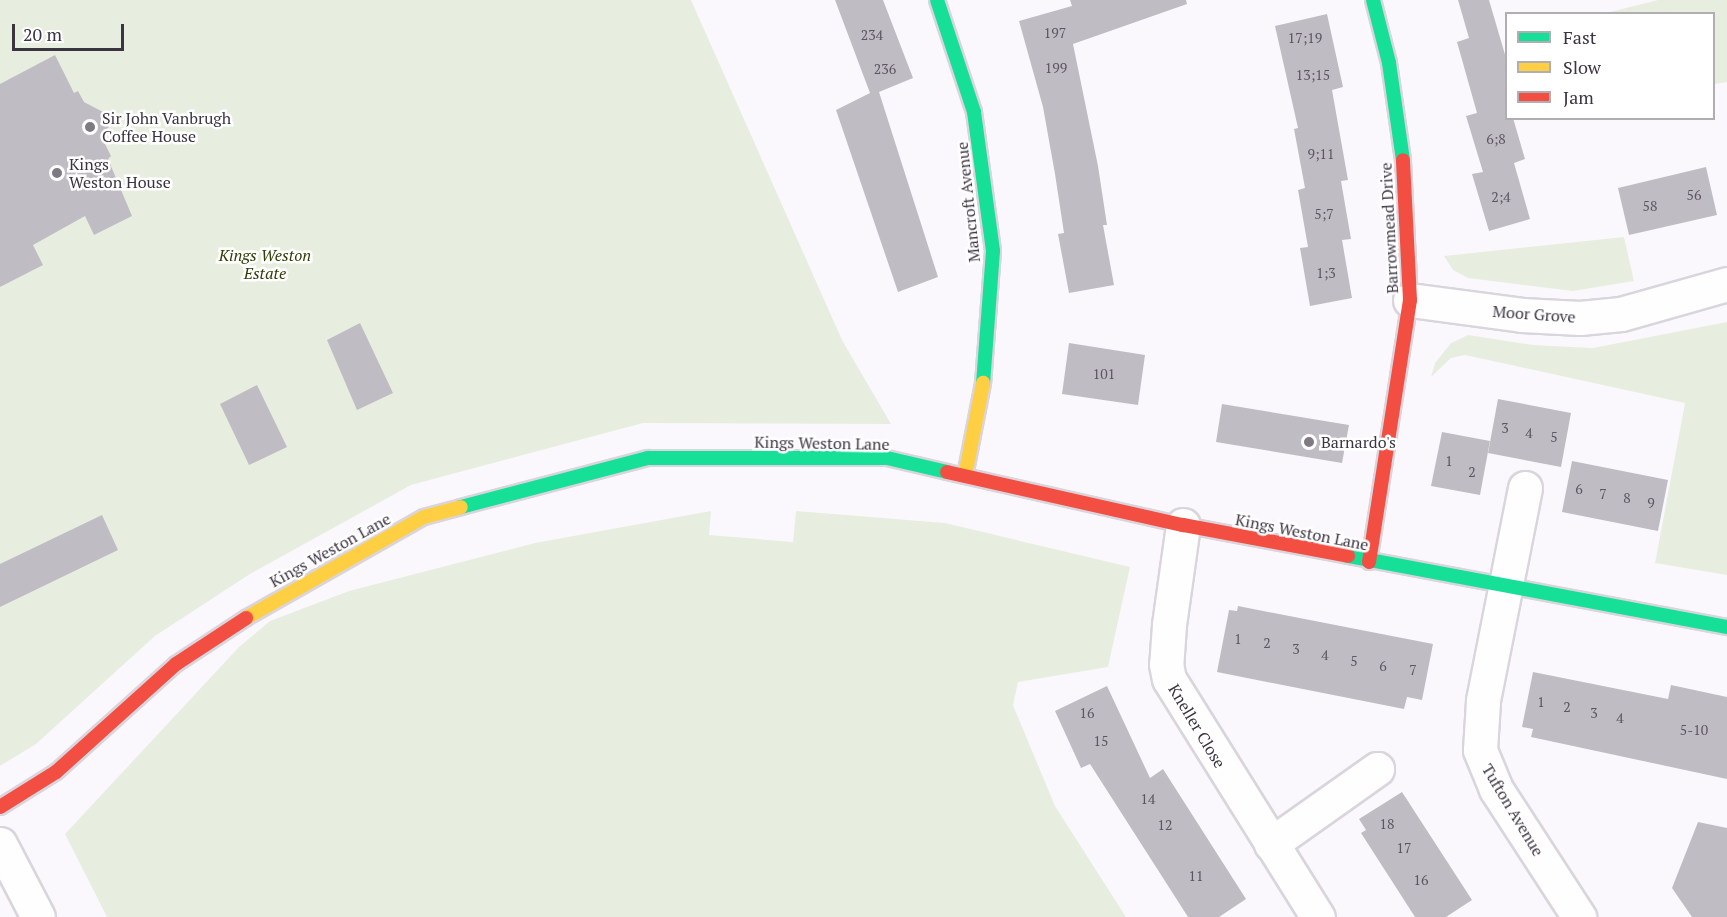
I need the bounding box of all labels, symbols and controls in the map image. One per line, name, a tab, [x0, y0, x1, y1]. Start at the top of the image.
scale bar	[15, 12, 128, 50]
legend	[1505, 12, 1715, 120]
text: 20 m	[23, 22, 62, 46]
house number: 197	[1044, 25, 1066, 41]
text: Fast	[1563, 25, 1596, 49]
house number: 234	[861, 27, 883, 43]
house number: 17;19	[1288, 30, 1322, 46]
text: Slow	[1563, 55, 1601, 79]
house number: 199	[1045, 60, 1067, 76]
house number: 236	[874, 61, 896, 77]
house number: 13;15	[1296, 67, 1330, 83]
text: Jam	[1563, 85, 1594, 109]
place label: Sir John Vanbrugh Coffee House	[102, 108, 232, 146]
marker: Sir John Vanbrugh Coffee House	[83, 120, 97, 134]
house number: 6;8	[1486, 131, 1506, 147]
street label: Mancroft Avenue	[952, 141, 984, 263]
house number: 9;11	[1307, 146, 1335, 162]
place label: Kings Weston House	[69, 154, 171, 192]
street label: Barrowmead Drive	[1376, 162, 1402, 294]
marker: Kings Weston House	[50, 166, 64, 180]
house number: 56	[1687, 187, 1701, 203]
house number: 2;4	[1491, 189, 1511, 205]
house number: 58	[1643, 198, 1657, 214]
house number: 5;7	[1314, 206, 1334, 222]
park label: Kings Weston Estate	[219, 245, 311, 283]
house number: 1;3	[1316, 265, 1336, 281]
street label: Moor Grove	[1492, 302, 1576, 326]
house number: 101	[1093, 366, 1115, 382]
house number: 3	[1501, 420, 1509, 436]
house number: 4	[1525, 425, 1533, 441]
house number: 5	[1550, 429, 1558, 445]
street label: Kings Weston Lane	[754, 432, 890, 454]
place label: Barnardo's	[1321, 432, 1396, 452]
marker: Barnardo's	[1302, 435, 1316, 449]
house number: 1	[1445, 453, 1453, 469]
house number: 2	[1468, 464, 1476, 480]
house number: 6	[1575, 481, 1583, 497]
house number: 7	[1599, 486, 1607, 502]
house number: 8	[1623, 490, 1631, 506]
house number: 9	[1647, 495, 1655, 511]
street label: Kings Weston Lane	[266, 509, 394, 591]
street label: Kings Weston Lane	[1234, 510, 1370, 554]
house number: 1	[1234, 631, 1242, 647]
house number: 2	[1263, 635, 1271, 651]
house number: 3	[1292, 641, 1300, 657]
house number: 4	[1321, 647, 1329, 663]
house number: 5	[1350, 653, 1358, 669]
house number: 6	[1379, 658, 1387, 674]
house number: 7	[1409, 662, 1417, 678]
street label: Kneller Close	[1164, 681, 1230, 771]
house number: 1	[1537, 694, 1545, 710]
house number: 2	[1563, 699, 1571, 715]
house number: 16	[1080, 705, 1094, 721]
house number: 3	[1590, 705, 1598, 721]
house number: 4	[1616, 710, 1624, 726]
house number: 5-10	[1680, 722, 1708, 738]
house number: 15	[1094, 733, 1108, 749]
street label: Tufton Avenue	[1478, 760, 1548, 860]
house number: 14	[1141, 791, 1155, 807]
house number: 18	[1380, 816, 1394, 832]
house number: 12	[1158, 817, 1172, 833]
house number: 17	[1397, 840, 1411, 856]
house number: 11	[1189, 868, 1203, 884]
house number: 16	[1414, 872, 1428, 888]

